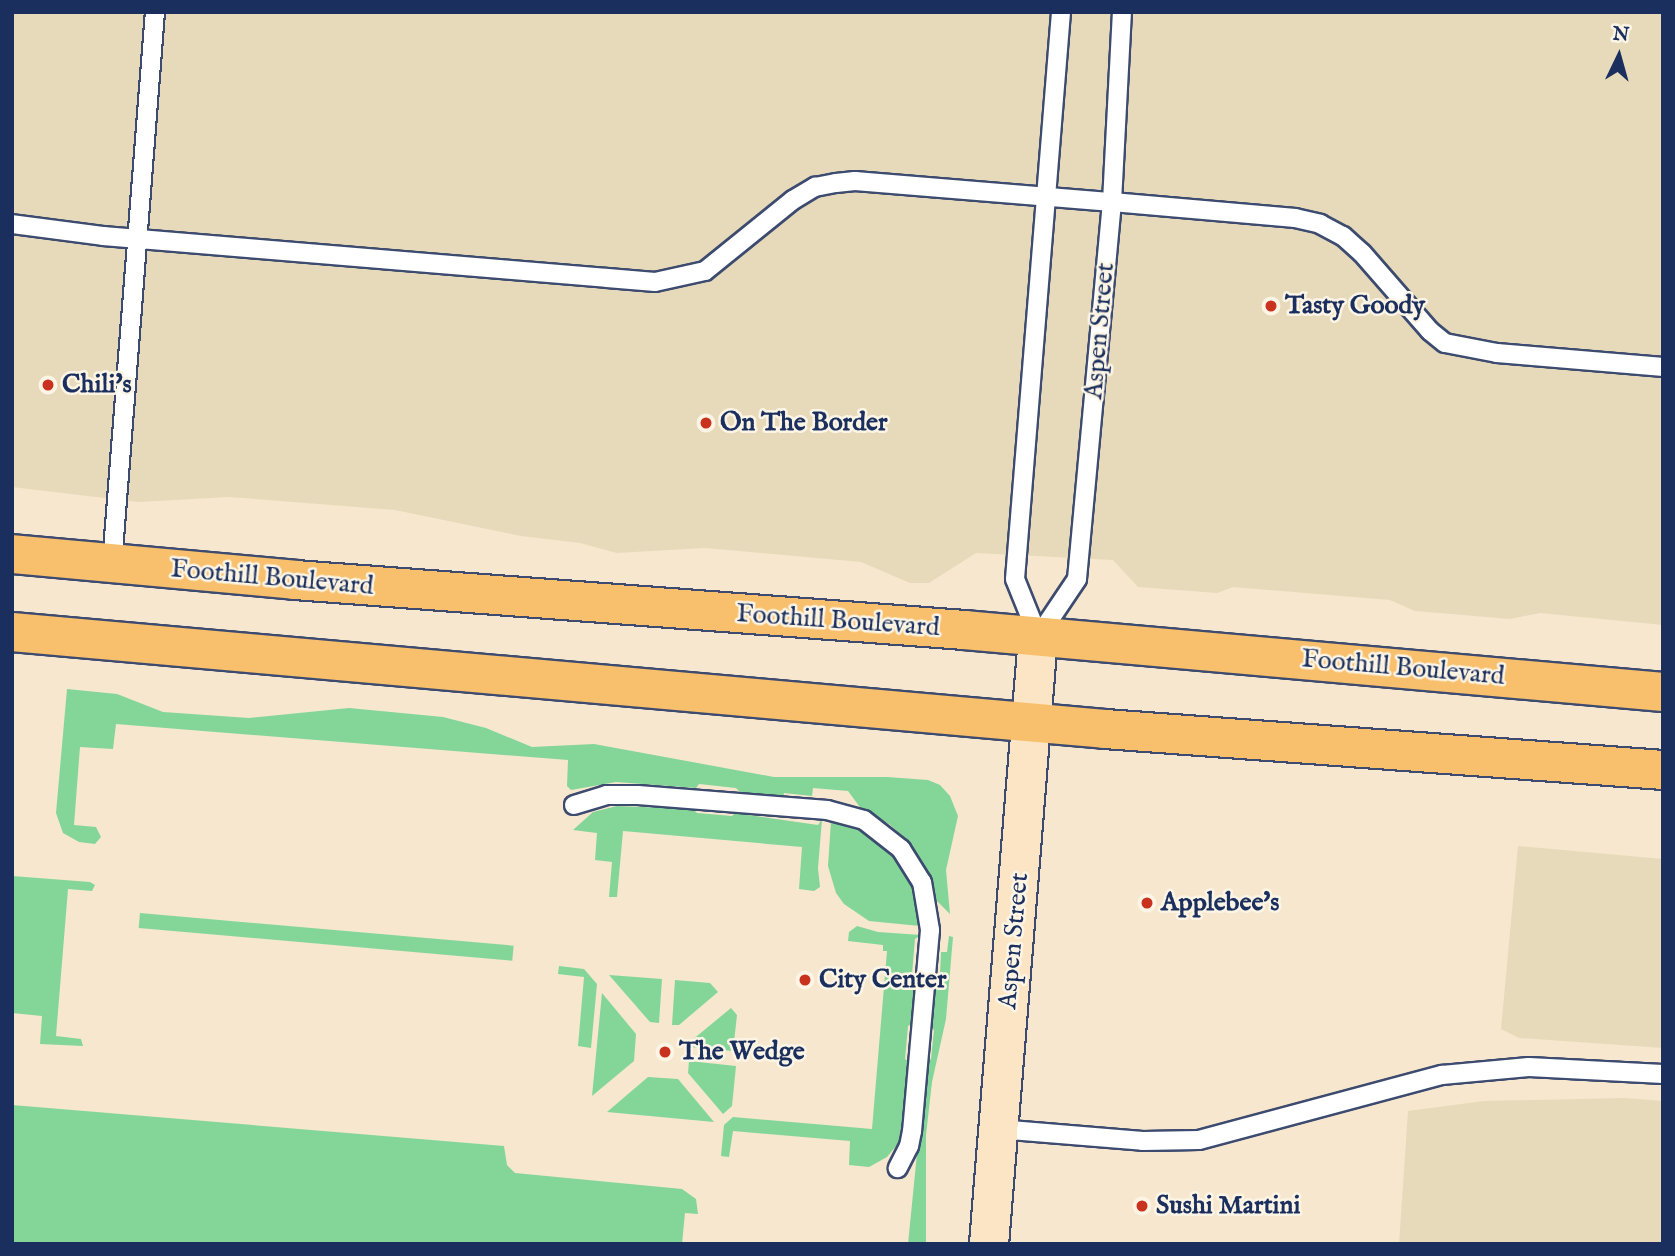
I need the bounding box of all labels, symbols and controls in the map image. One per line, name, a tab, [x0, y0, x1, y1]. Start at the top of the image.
north arrow	[1584, 21, 1654, 91]
text: N	[1612, 22, 1630, 48]
street label: Aspen Street	[1078, 261, 1122, 401]
place label: Tasty Goody	[1285, 290, 1425, 322]
marker: Tasty Goody	[1263, 298, 1279, 314]
place label: Chili's	[62, 369, 132, 401]
marker: Chili's	[40, 377, 56, 393]
place label: On The Border	[720, 407, 888, 439]
marker: On The Border	[698, 415, 714, 431]
street label: Foothill Boulevard	[169, 554, 375, 602]
street label: Foothill Boulevard	[735, 598, 941, 644]
street label: Foothill Boulevard	[1300, 644, 1506, 692]
street label: Aspen Street	[992, 871, 1036, 1011]
place label: Applebee's	[1161, 887, 1279, 919]
marker: Applebee's	[1139, 895, 1155, 911]
place label: City Center	[819, 964, 946, 996]
marker: City Center	[797, 972, 813, 988]
place label: The Wedge	[679, 1036, 805, 1068]
marker: The Wedge	[657, 1044, 673, 1060]
place label: Sushi Martini	[1156, 1190, 1300, 1222]
marker: Sushi Martini	[1134, 1198, 1150, 1214]

